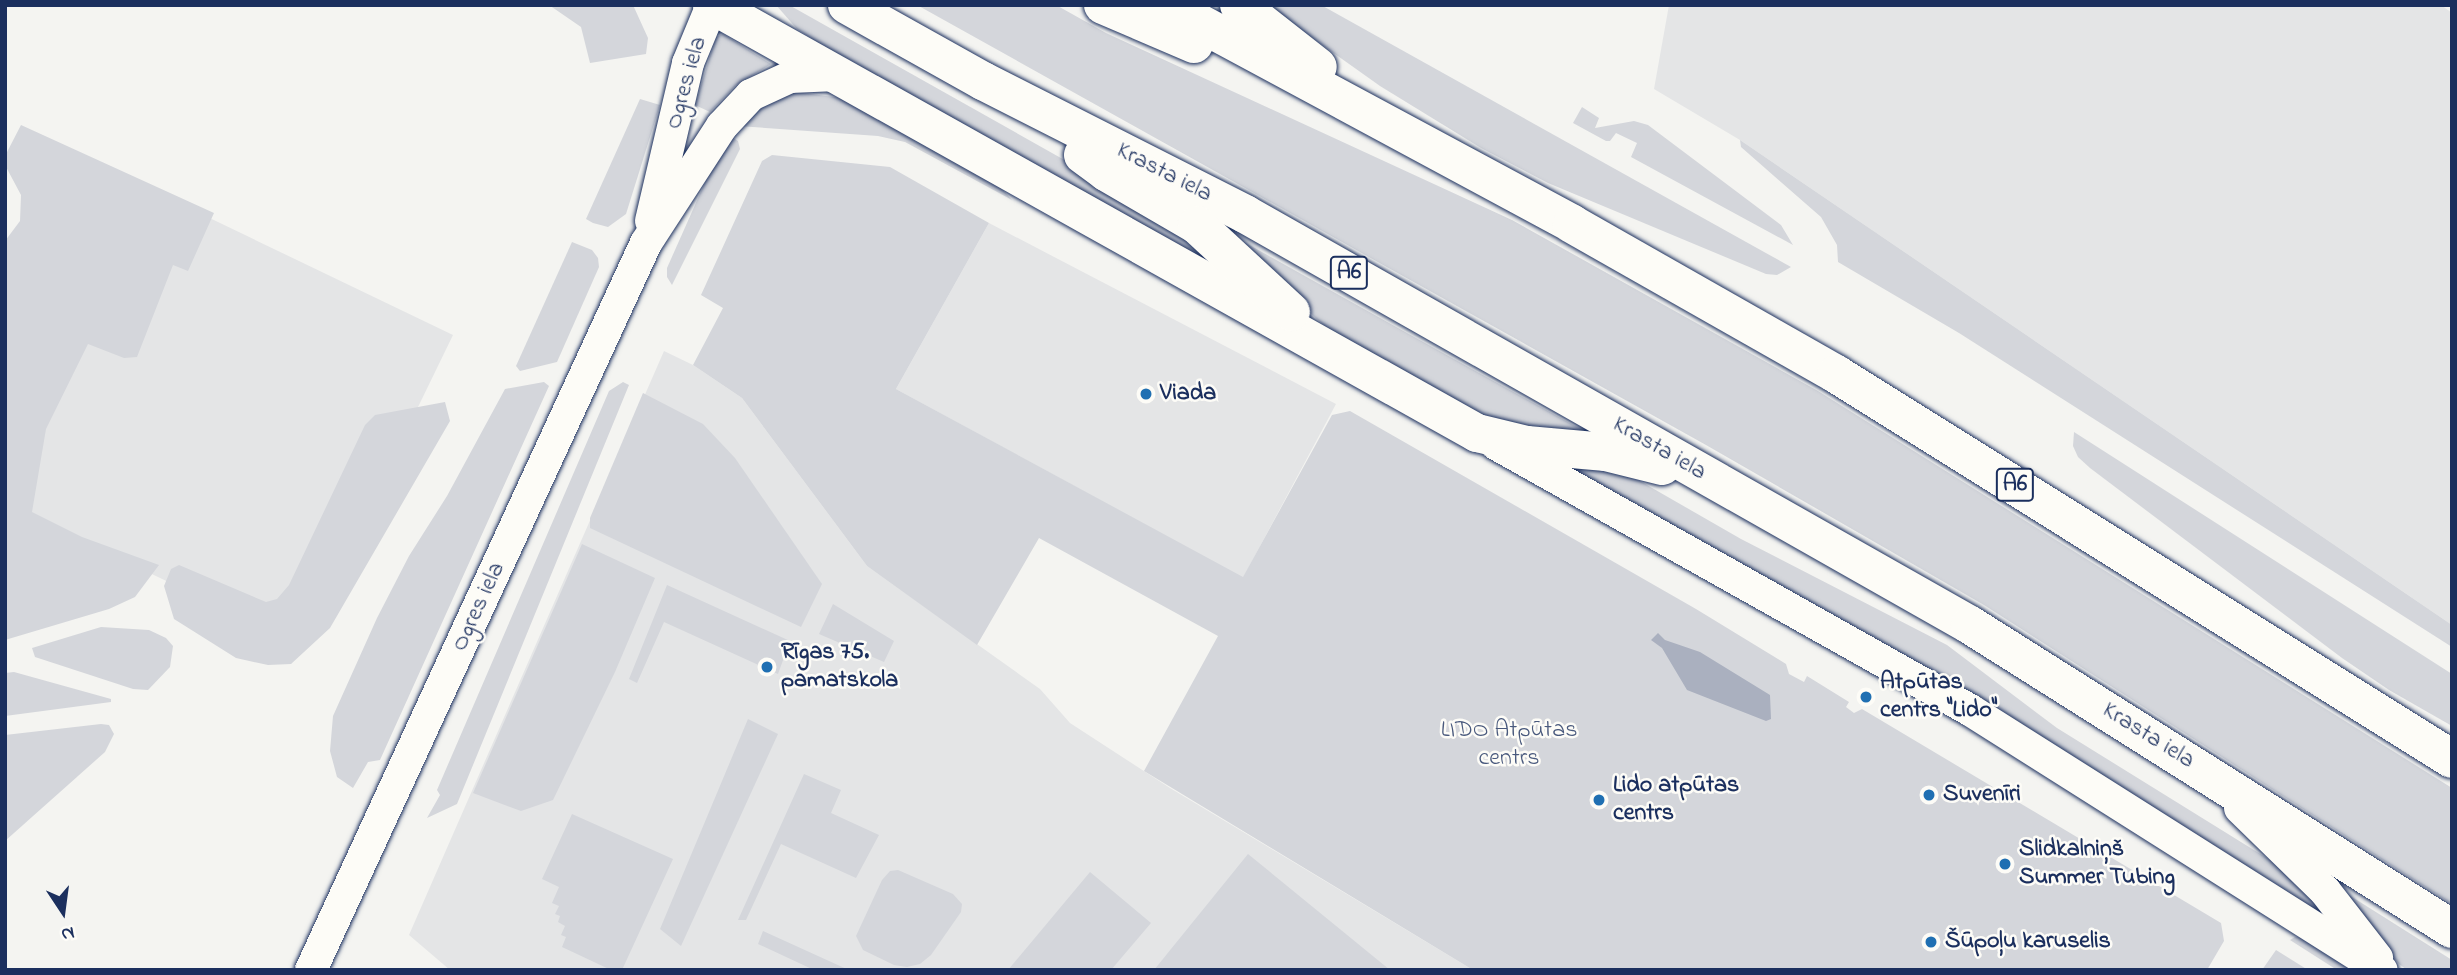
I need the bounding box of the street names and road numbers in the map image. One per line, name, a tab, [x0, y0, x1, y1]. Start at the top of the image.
street label: Ogres iela	[660, 33, 714, 133]
street label: Krasta iela	[1111, 137, 1217, 209]
road number: A6	[1330, 254, 1368, 292]
street label: Krasta iela	[1607, 411, 1711, 487]
road number: A6	[1996, 466, 2034, 505]
street label: Ogres iela	[446, 558, 512, 656]
street label: Krasta iela	[2097, 696, 2199, 776]

